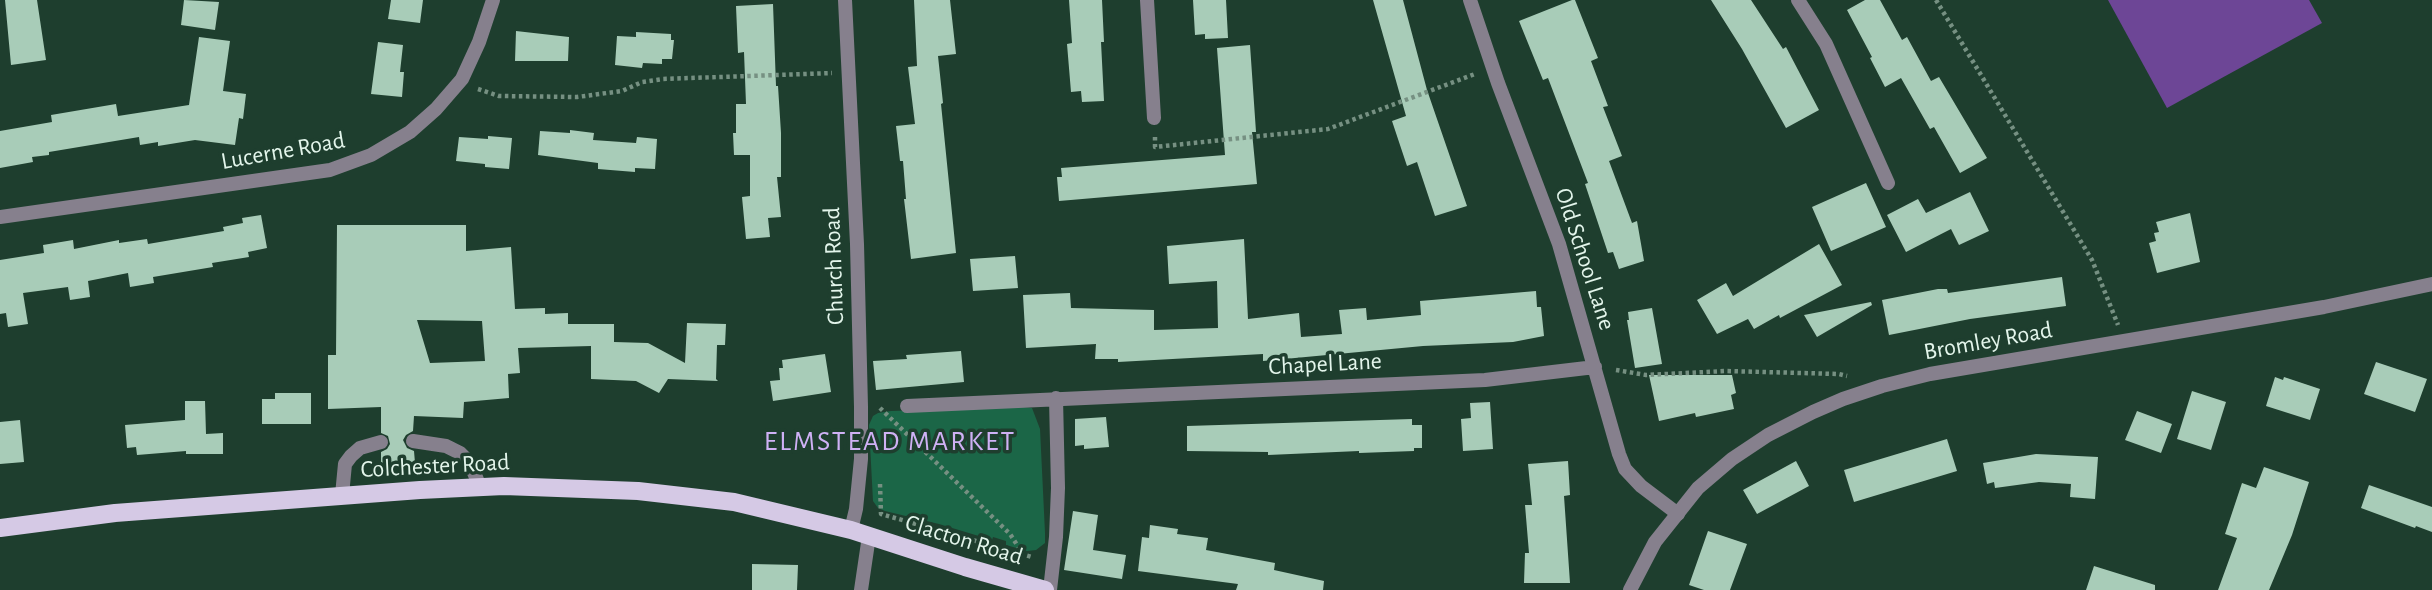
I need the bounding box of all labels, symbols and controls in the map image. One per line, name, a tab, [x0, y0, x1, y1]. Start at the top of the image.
street label: Lucerne Road	[219, 126, 347, 176]
street label: Old School Lane	[1548, 184, 1622, 334]
street label: Church Road	[818, 206, 850, 326]
street label: Bromley Road	[1921, 316, 2055, 366]
street label: Chapel Lane	[1268, 347, 1382, 381]
district label: ELMSTEAD MARKET	[766, 425, 1014, 459]
street label: Colchester Road	[360, 448, 510, 484]
street label: Clacton Road	[902, 508, 1026, 572]

